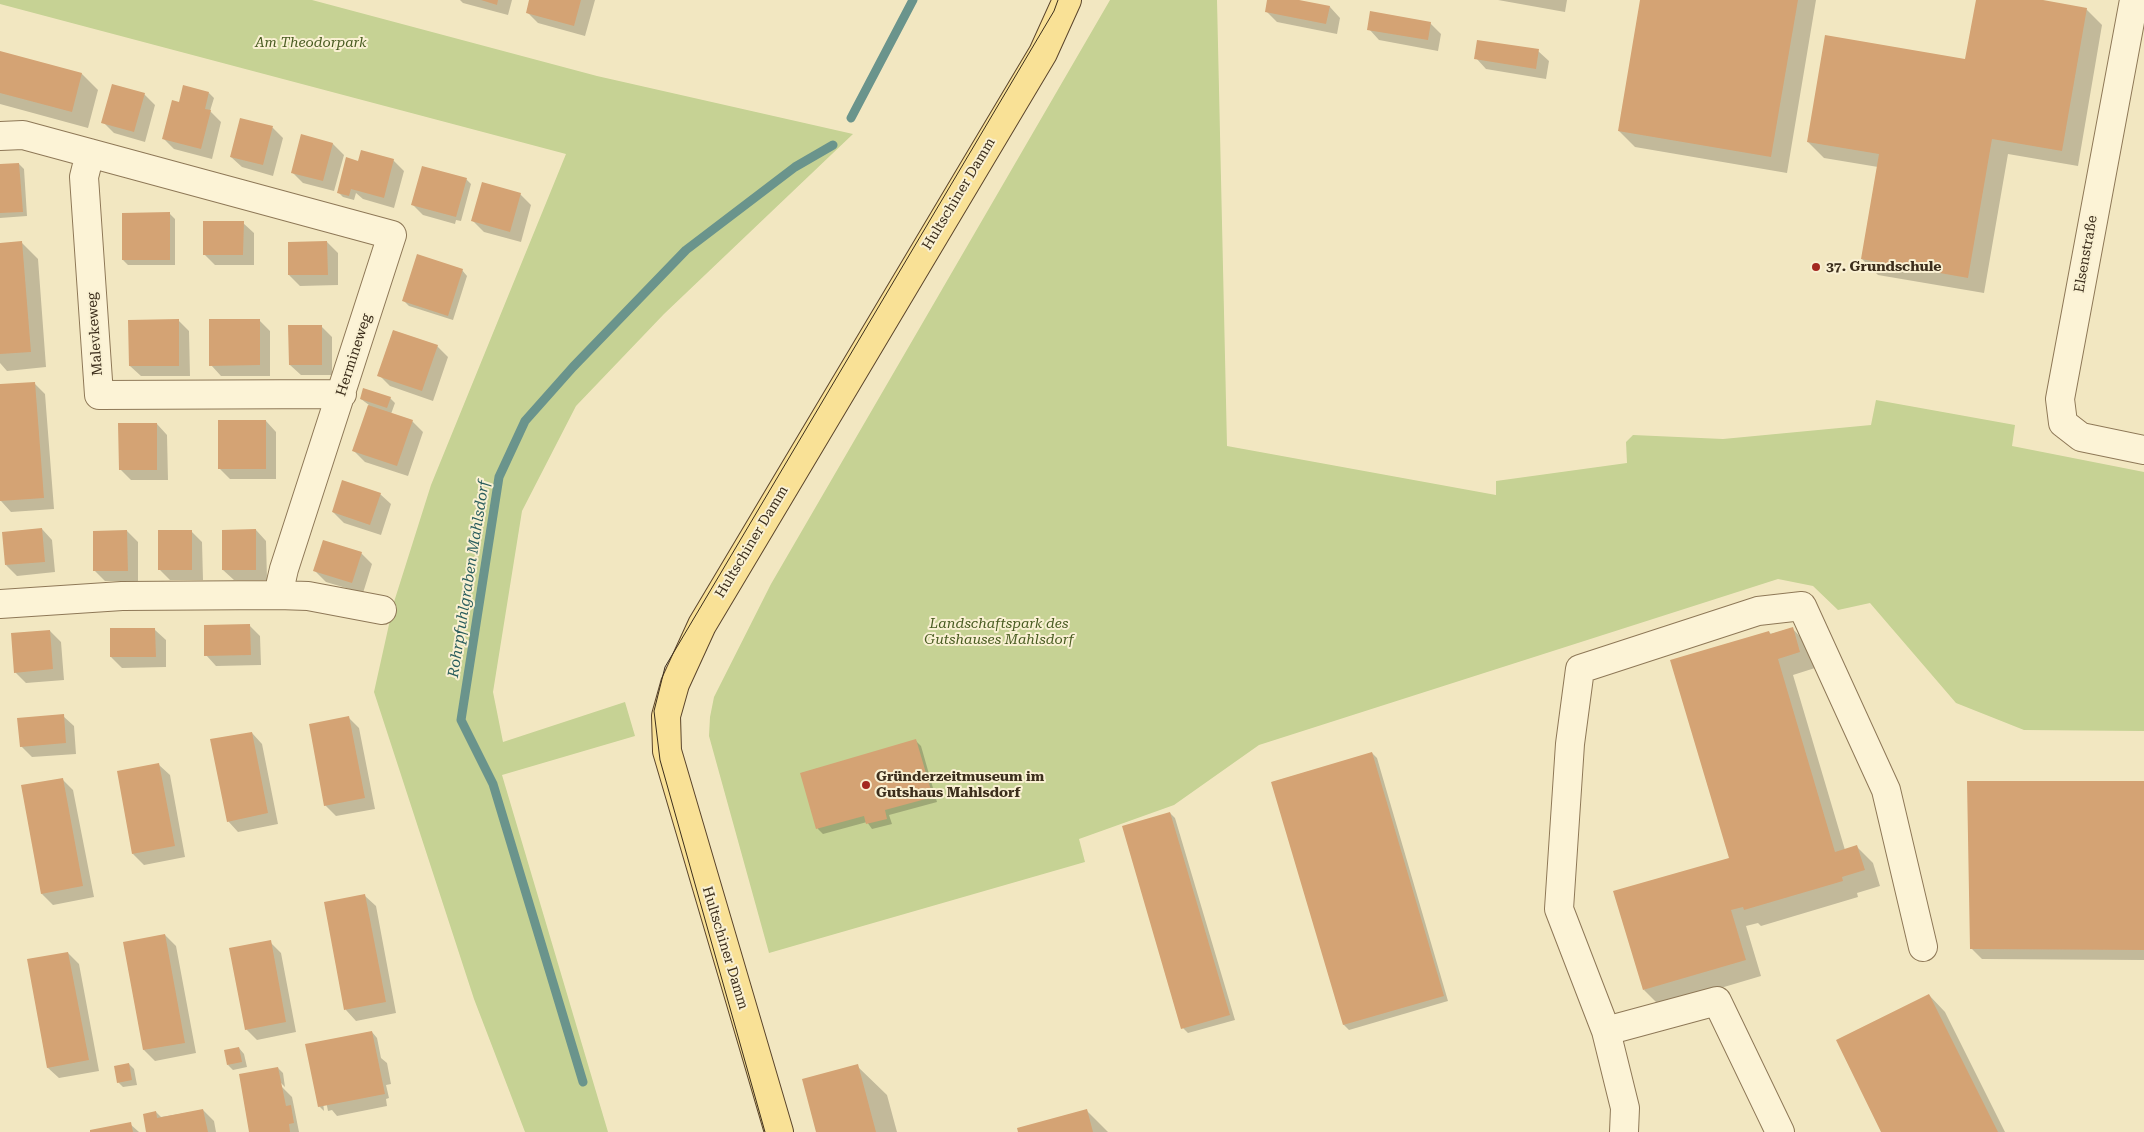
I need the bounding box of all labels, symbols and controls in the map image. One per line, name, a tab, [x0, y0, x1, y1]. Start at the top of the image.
park label: Am Theodorpark	[255, 35, 367, 51]
street label: Hultschiner Damm	[919, 135, 999, 253]
street label: Elsenstraße	[2071, 214, 2101, 294]
place label: 37. Grundschule	[1826, 259, 1941, 275]
marker: 37. Grundschule	[1810, 261, 1822, 273]
street label: Malevkeweg	[84, 292, 106, 376]
street label: Hermineweg	[333, 312, 375, 398]
water label: Rohrpfuhlgraben Mahlsdorf	[444, 479, 494, 679]
street label: Hultschiner Damm	[712, 483, 792, 601]
park label: Landschaftspark des Gutshauses Mahlsdorf	[924, 616, 1074, 648]
place label: Gründerzeitmuseum im Gutshaus Mahlsdorf	[876, 769, 1044, 802]
marker: Gründerzeitmuseum im Gutshaus Mahlsdorf	[860, 779, 872, 791]
street label: Hultschiner Damm	[698, 884, 752, 1012]

